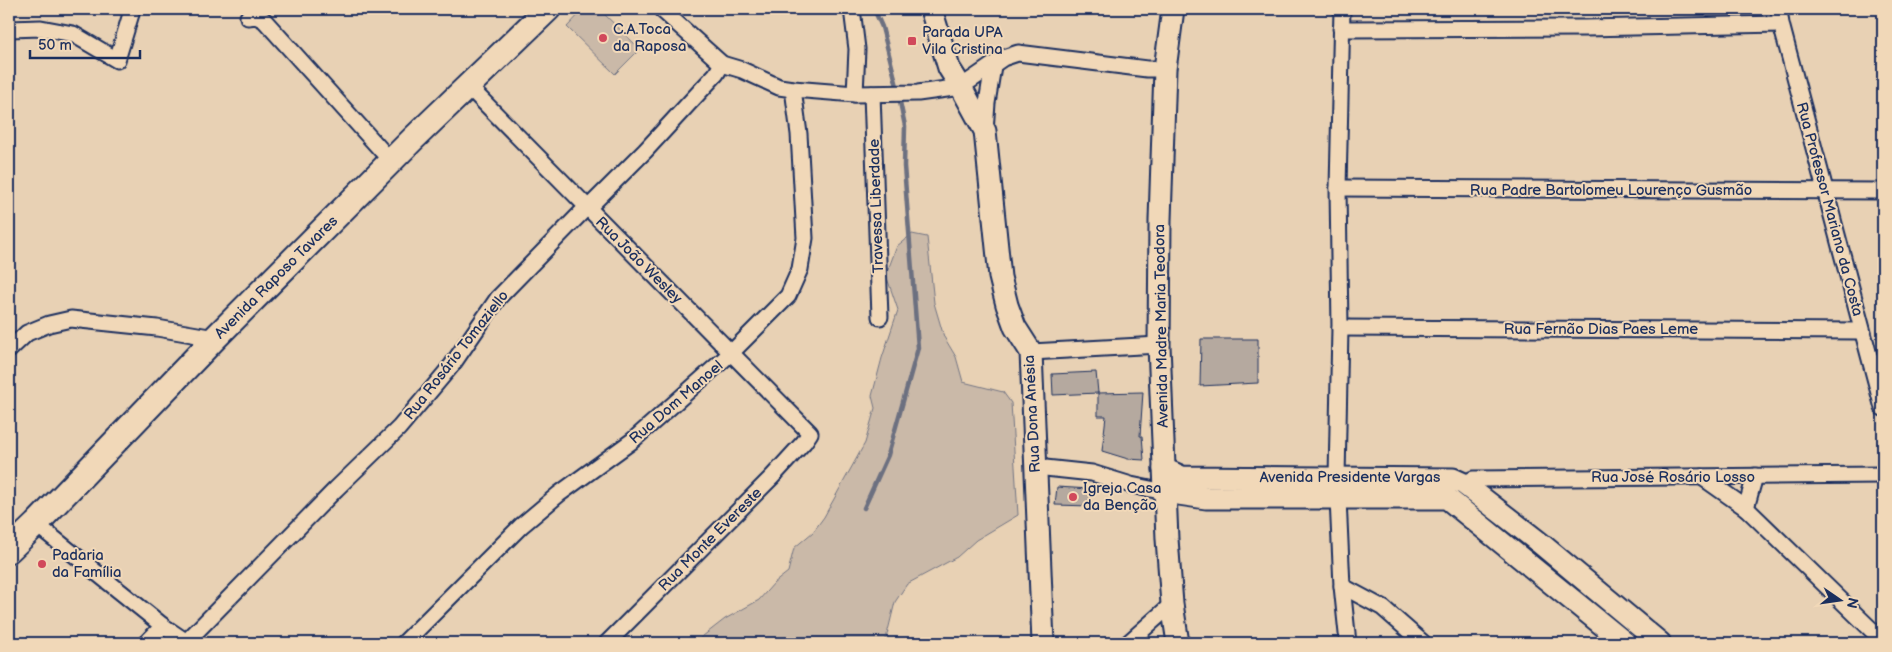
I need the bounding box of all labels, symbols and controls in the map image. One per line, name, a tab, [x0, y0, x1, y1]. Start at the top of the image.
place label: C.A.Toca da Raposa	[613, 20, 686, 56]
place label: Parada UPA Vila Cristina	[922, 23, 1003, 59]
scale bar	[30, 28, 140, 60]
marker: C.A.Toca da Raposa	[597, 32, 609, 44]
marker: Parada UPA Vila Cristina	[906, 35, 918, 47]
text: 50 m	[38, 36, 72, 55]
street label: Rua Professor Mariano da Costa	[1792, 100, 1867, 318]
street label: Travessa Liberdade	[865, 138, 888, 273]
street label: Rua Padre Bartolomeu Lourenço Gusmão	[1470, 181, 1752, 200]
street label: Avenida Raposo Tavares	[211, 211, 342, 343]
street label: Rua João Wesley	[591, 213, 686, 308]
street label: Avenida Madre Maria Teodora	[1150, 224, 1173, 428]
street label: Rua Rosário Tomaziello	[400, 287, 513, 424]
street label: Rua Fernão Dias Paes Leme	[1504, 320, 1698, 339]
street label: Rua Dona Anésia	[1020, 355, 1045, 473]
street label: Rua Dom Manoel	[626, 357, 727, 448]
street label: Avenida Presidente Vargas	[1259, 468, 1441, 487]
street label: Rua José Rosário Losso	[1591, 468, 1755, 487]
place label: Igreja Casa da Benção	[1083, 479, 1162, 515]
street label: Rua Monte Evereste	[655, 483, 766, 595]
marker: Igreja Casa da Benção	[1067, 491, 1079, 503]
place label: Padaria da Família	[52, 546, 121, 582]
marker: Padaria da Família	[36, 558, 48, 570]
north arrow	[1814, 574, 1864, 624]
text: N	[1843, 596, 1862, 610]

